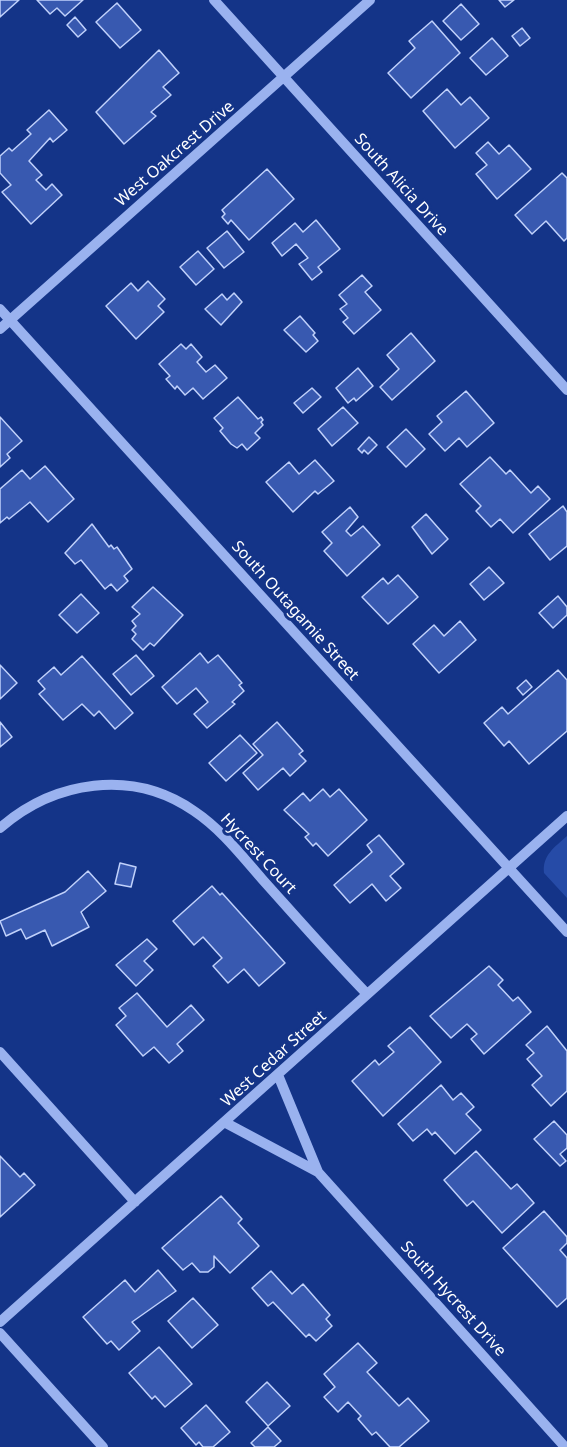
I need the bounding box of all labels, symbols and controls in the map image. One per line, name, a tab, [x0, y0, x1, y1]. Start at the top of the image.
street label: West Oakcrest Drive	[112, 97, 238, 211]
street label: South Alicia Drive	[350, 130, 452, 240]
street label: South Outagamie Street	[227, 537, 363, 685]
street label: Hycrest Court	[216, 810, 300, 898]
street label: West Cedar Street	[218, 1007, 330, 1111]
street label: South Hycrest Drive	[396, 1237, 510, 1361]

